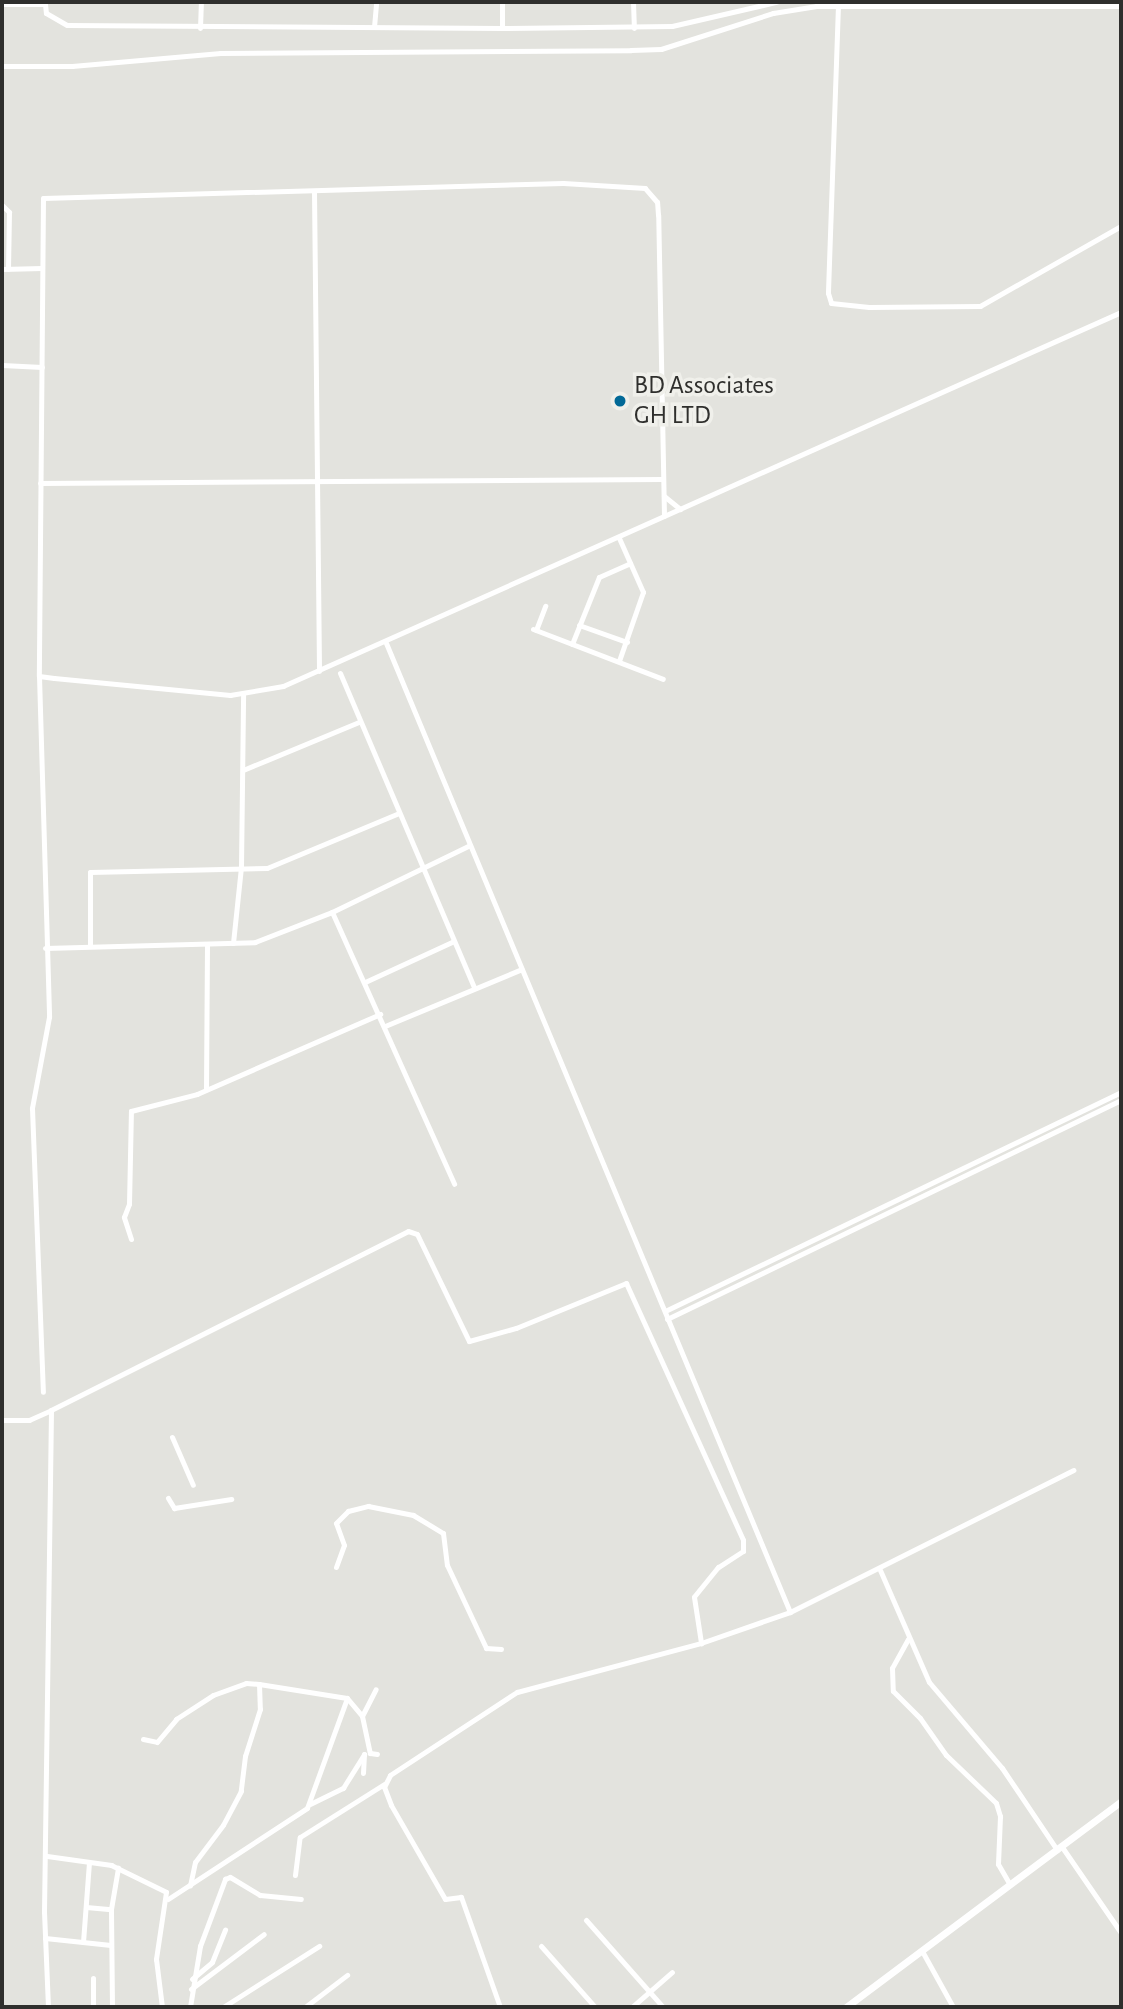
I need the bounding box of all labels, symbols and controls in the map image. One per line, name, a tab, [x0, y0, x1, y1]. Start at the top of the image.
place label: BD Associates GH LTD	[634, 370, 774, 432]
marker: BD Associates GH LTD	[612, 393, 628, 409]

